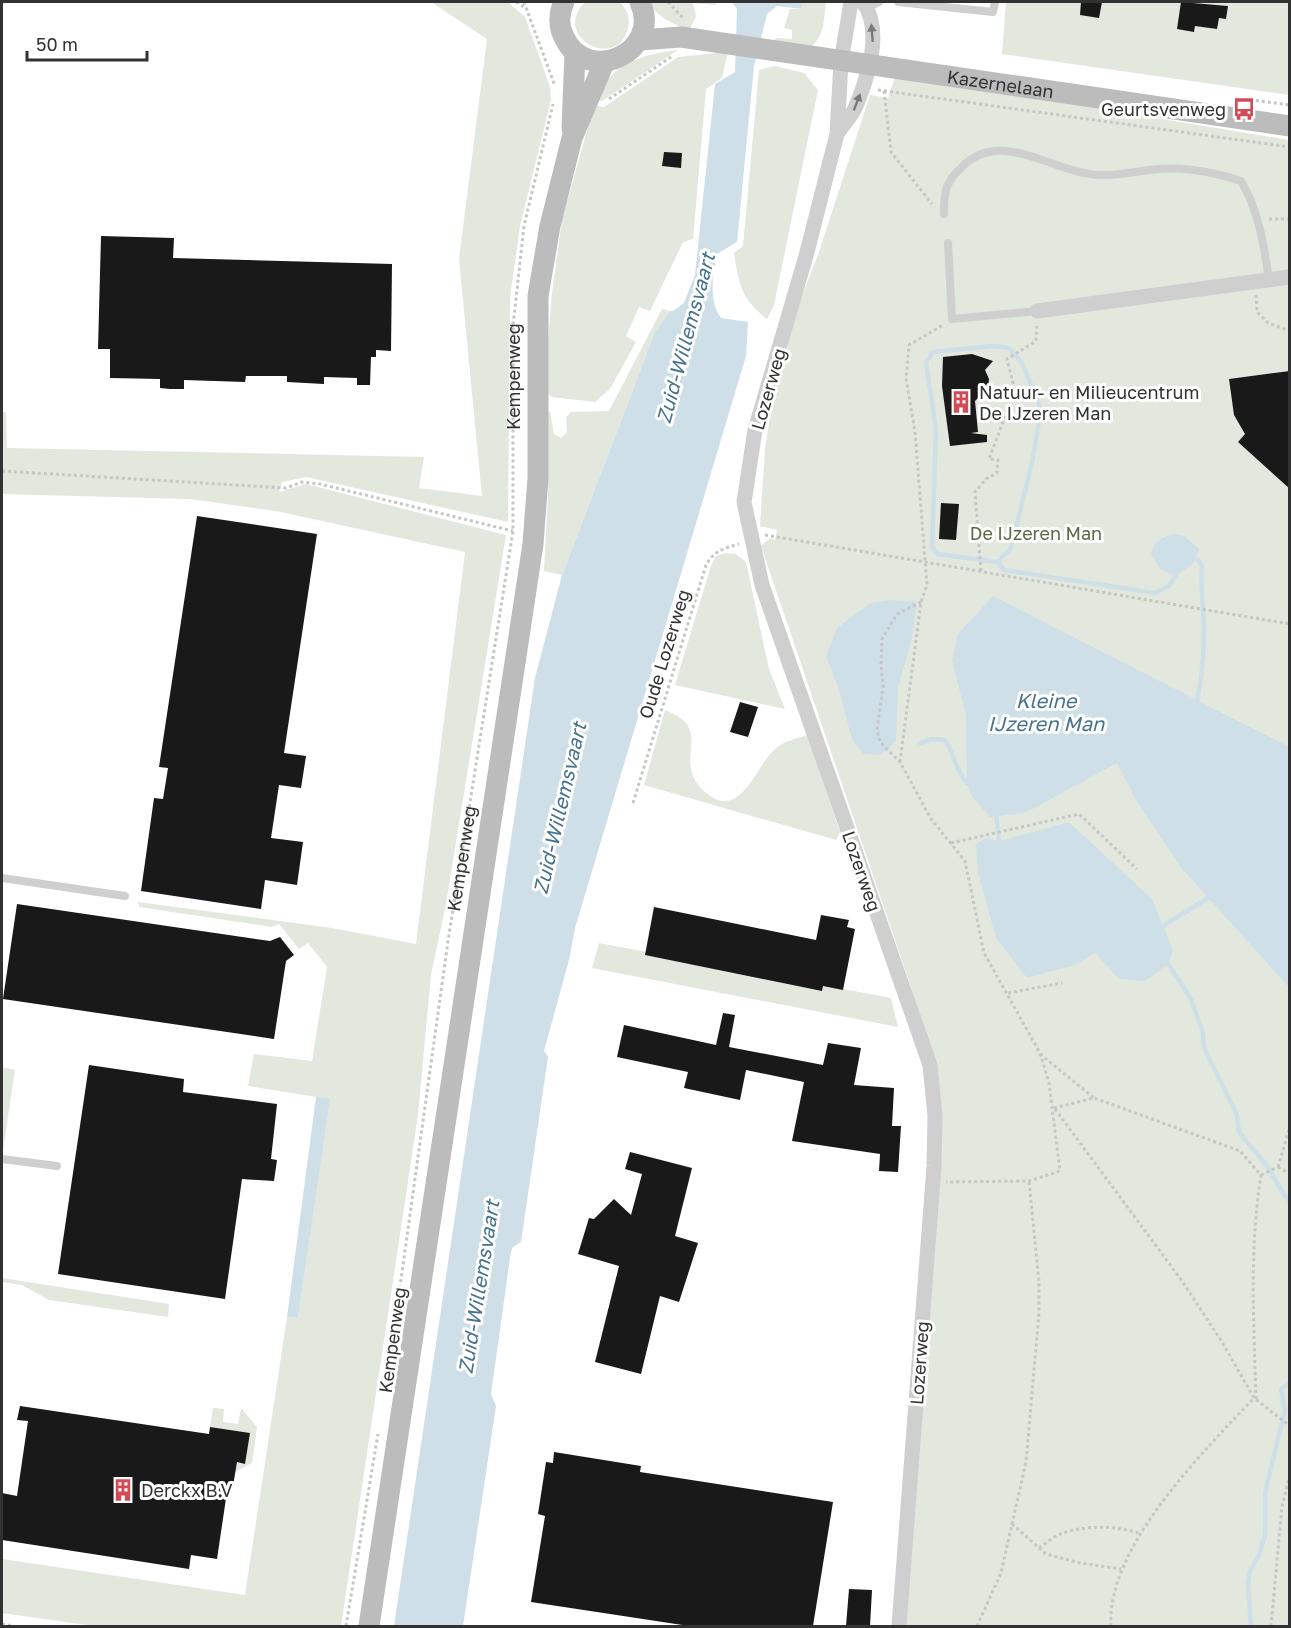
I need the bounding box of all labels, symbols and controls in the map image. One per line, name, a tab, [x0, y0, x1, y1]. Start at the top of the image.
scale bar	[27, 24, 147, 62]
one-way arrow	[867, 24, 877, 43]
text: 50 m	[36, 33, 78, 55]
street label: Kazernelaan	[946, 65, 1055, 102]
one-way arrow	[852, 93, 862, 111]
bus stop icon: Geurtsvenweg	[1231, 96, 1257, 122]
place label: Geurtsvenweg	[1101, 98, 1226, 120]
water label: Zuid-Willemsvaart	[651, 248, 720, 426]
street label: Kempenweg	[502, 323, 524, 430]
street label: Lozerweg	[746, 346, 790, 432]
place label: Natuur- en Milieucentrum De IJzeren Man	[979, 381, 1199, 424]
building icon: Natuur- en Milieucentrum De IJzeren Man	[948, 389, 974, 415]
park label: De IJzeren Man	[970, 522, 1102, 544]
street label: Oude Lozerweg	[634, 587, 694, 721]
water label: Kleine IJzeren Man	[988, 688, 1105, 735]
water label: Zuid-Willemsvaart	[528, 718, 591, 896]
street label: Kempenweg	[442, 804, 480, 913]
street label: Lozerweg	[838, 828, 886, 914]
water label: Zuid-Willemsvaart	[452, 1197, 504, 1376]
street label: Kempenweg	[374, 1286, 410, 1394]
street label: Lozerweg	[905, 1320, 933, 1406]
building icon: Derckx B.V	[110, 1477, 136, 1503]
place label: Derckx B.V	[141, 1479, 233, 1501]

